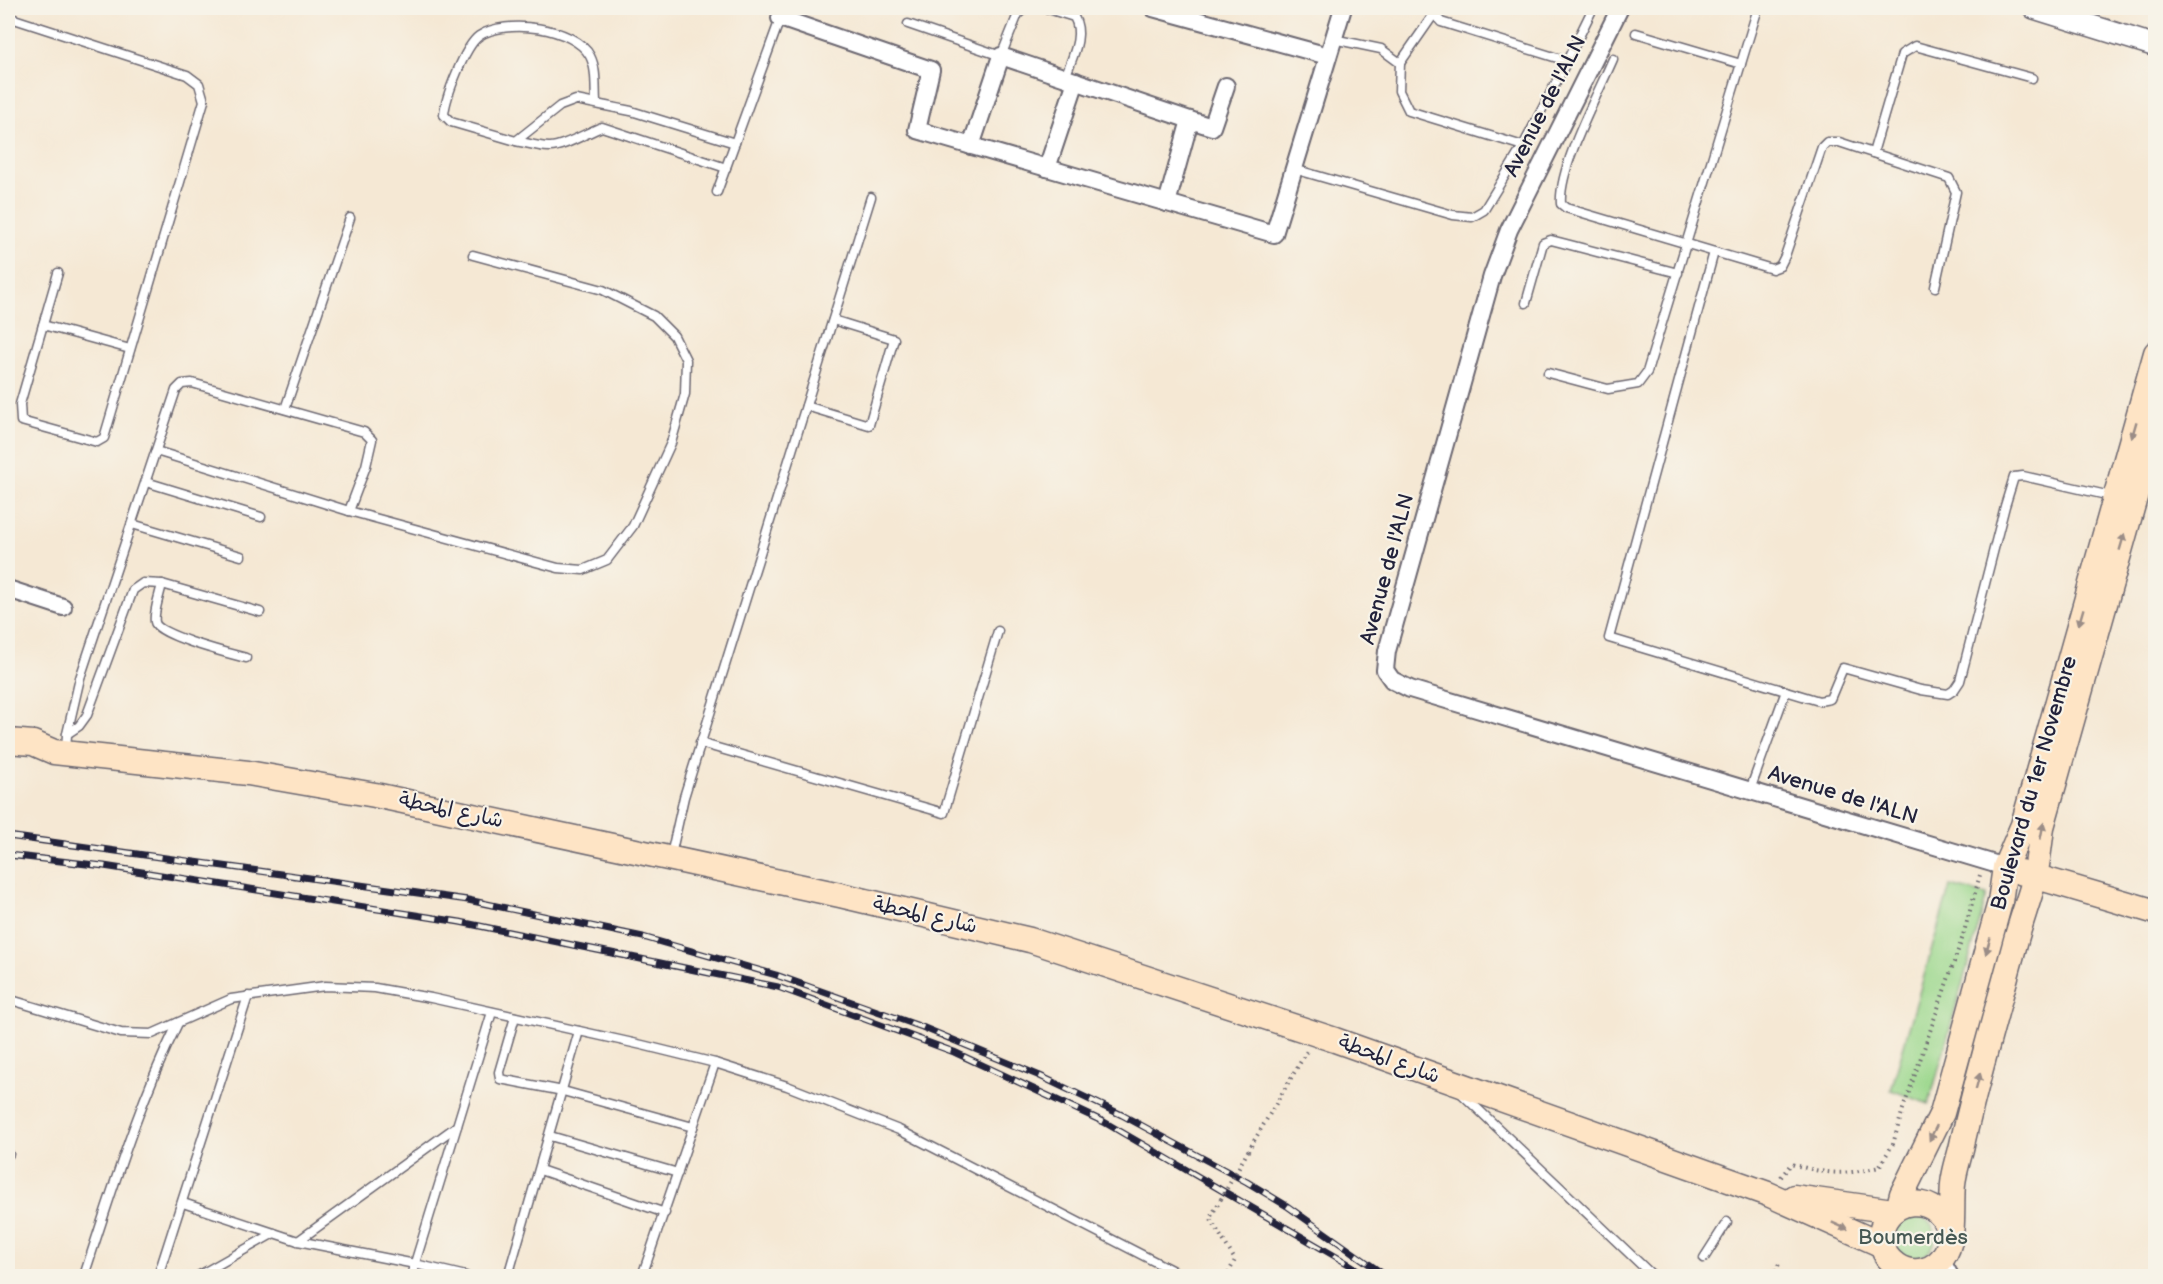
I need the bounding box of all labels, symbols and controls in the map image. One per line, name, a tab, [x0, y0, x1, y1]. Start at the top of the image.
street label: Avenue de l'ALN	[1499, 31, 1591, 181]
one-way arrow	[2129, 421, 2138, 439]
street label: Avenue de l'ALN	[1355, 491, 1419, 647]
one-way arrow	[2118, 533, 2127, 551]
one-way arrow	[2076, 609, 2085, 627]
street label: Boulevard du 1er Novembre	[1986, 653, 2082, 913]
street label: Avenue de l'ALN	[1765, 760, 1921, 830]
street label: شارع المحطة	[396, 787, 506, 835]
one-way arrow	[2038, 822, 2047, 841]
street label: شارع المحطة	[870, 891, 980, 941]
one-way arrow	[1983, 937, 1992, 955]
street label: شارع المحطة	[1334, 1029, 1443, 1091]
one-way arrow	[1973, 1072, 1983, 1090]
one-way arrow	[1928, 1124, 1938, 1141]
one-way arrow	[1832, 1221, 1850, 1231]
park label: Boumerdès	[1858, 1225, 1968, 1250]

